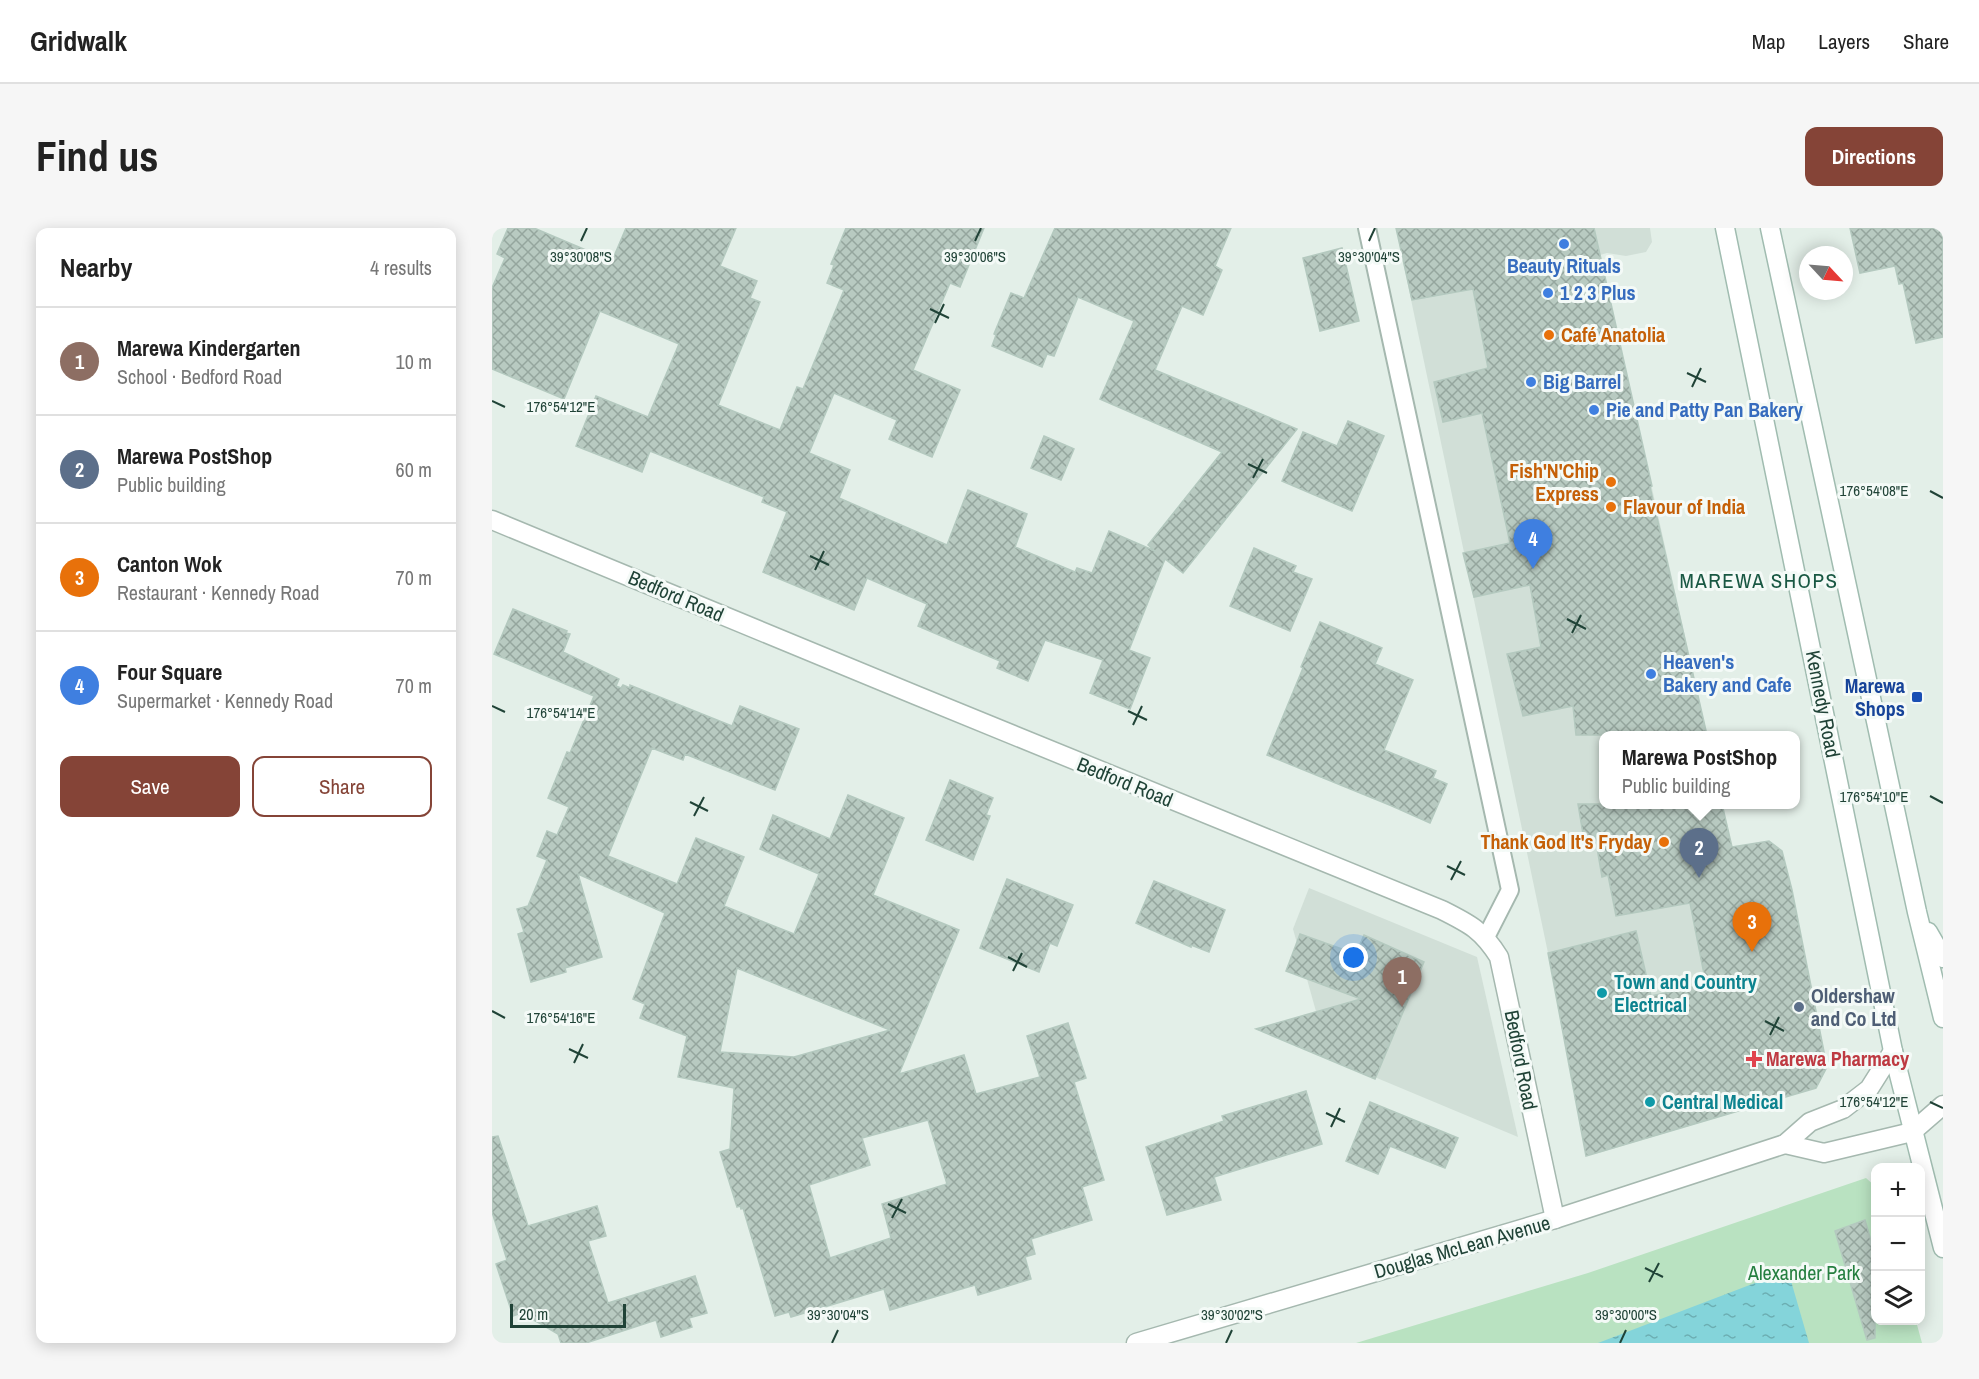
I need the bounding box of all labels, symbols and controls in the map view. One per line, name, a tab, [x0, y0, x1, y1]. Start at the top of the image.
text: Gridwalk	[30, 22, 127, 60]
text: Map	[1752, 27, 1785, 56]
text: Layers	[1818, 27, 1870, 56]
text: Share	[1903, 27, 1949, 56]
button: Directions	[1805, 127, 1943, 186]
text: Find us	[36, 128, 158, 184]
marker: Beauty Rituals	[1557, 237, 1571, 251]
text: 39°30'08"S	[550, 246, 612, 267]
text: 39°30'06"S	[944, 246, 1006, 267]
text: 39°30'04"S	[1338, 246, 1400, 267]
north arrow	[1799, 246, 1853, 300]
text: Nearby	[60, 250, 132, 285]
place label: Beauty Rituals	[1507, 252, 1621, 279]
text: 4 results	[370, 254, 432, 281]
place label: 1 2 3 Plus	[1560, 279, 1636, 306]
marker: 1 2 3 Plus	[1541, 286, 1555, 300]
place label: Café Anatolia	[1561, 321, 1665, 348]
marker: Café Anatolia	[1542, 328, 1556, 342]
text: Marewa Kindergarten	[117, 333, 300, 363]
text: 1	[75, 348, 84, 375]
text: 10 m	[396, 348, 432, 375]
text: School · Bedford Road	[117, 363, 282, 390]
place label: Big Barrel	[1543, 368, 1621, 395]
marker: Big Barrel	[1524, 375, 1538, 389]
text: 176°54'12"E	[527, 396, 595, 417]
place label: Pie and Patty Pan Bakery	[1606, 396, 1804, 423]
marker: Pie and Patty Pan Bakery	[1587, 403, 1601, 417]
text: Marewa PostShop	[117, 441, 272, 471]
text: 2	[75, 456, 84, 483]
text: 60 m	[396, 456, 432, 483]
place label: Fish'N'Chip Express	[1509, 457, 1599, 507]
text: Public building	[117, 471, 226, 498]
marker: Fish'N'Chip Express	[1604, 475, 1618, 489]
text: 176°54'08"E	[1840, 480, 1908, 501]
place label: Flavour of India	[1623, 493, 1745, 520]
marker: Flavour of India	[1604, 500, 1618, 514]
pin: 4	[1514, 520, 1552, 569]
text: Canton Wok	[117, 549, 222, 579]
street label: Bedford Road	[624, 563, 728, 628]
text: 3	[75, 564, 84, 591]
text: 70 m	[396, 564, 432, 591]
district label: MAREWA SHOPS	[1680, 566, 1839, 595]
text: Restaurant · Kennedy Road	[117, 579, 319, 606]
place label: Heaven's Bakery and Cafe	[1663, 648, 1792, 698]
street label: Kennedy Road	[1800, 648, 1847, 760]
text: Four Square	[117, 657, 222, 687]
marker: Heaven's Bakery and Cafe	[1644, 667, 1658, 681]
text: 4	[75, 672, 84, 699]
text: 70 m	[396, 672, 432, 699]
place label: Marewa Shops	[1845, 672, 1905, 722]
text: Supermarket · Kennedy Road	[117, 687, 333, 714]
marker: Marewa Shops	[1910, 690, 1924, 704]
text: 176°54'14"E	[527, 702, 595, 723]
popup	[1599, 731, 1800, 809]
text: Marewa PostShop	[1622, 742, 1777, 772]
street label: Bedford Road	[1073, 750, 1177, 813]
button: Save	[60, 756, 240, 817]
button: Share	[252, 756, 432, 817]
text: Public building	[1622, 772, 1730, 799]
text: 176°54'10"E	[1840, 786, 1908, 807]
place label: Thank God It's Fryday	[1480, 828, 1653, 855]
pin: 2	[1680, 828, 1718, 878]
marker: Thank God It's Fryday	[1657, 835, 1671, 849]
pin: 3	[1732, 902, 1772, 952]
your location	[1339, 943, 1368, 972]
pin: 1	[1382, 958, 1422, 1007]
place label: Town and Country Electrical	[1614, 968, 1758, 1018]
place label: Oldershaw and Co Ltd	[1811, 982, 1897, 1032]
marker: Town and Country Electrical	[1595, 986, 1609, 1000]
marker: Oldershaw and Co Ltd	[1792, 1000, 1806, 1014]
text: 176°54'16"E	[527, 1007, 595, 1028]
street label: Bedford Road	[1499, 1008, 1544, 1112]
place label: Marewa Pharmacy	[1766, 1045, 1910, 1072]
marker: Marewa Pharmacy	[1747, 1052, 1761, 1066]
place label: Central Medical	[1662, 1088, 1783, 1115]
text: 176°54'12"E	[1840, 1091, 1908, 1112]
marker: Central Medical	[1643, 1095, 1657, 1109]
map controls	[1871, 1163, 1925, 1325]
button: +	[1871, 1163, 1925, 1217]
street label: Douglas McLean Avenue	[1371, 1208, 1553, 1285]
button: −	[1871, 1217, 1925, 1271]
park label: Alexander Park	[1747, 1259, 1861, 1286]
button: layers	[1871, 1271, 1925, 1325]
scale bar	[510, 1301, 626, 1328]
text: 20 m	[519, 1303, 548, 1325]
text: 39°30'04"S	[807, 1304, 869, 1325]
text: 39°30'02"S	[1201, 1304, 1263, 1325]
text: 39°30'00"S	[1595, 1304, 1657, 1325]

